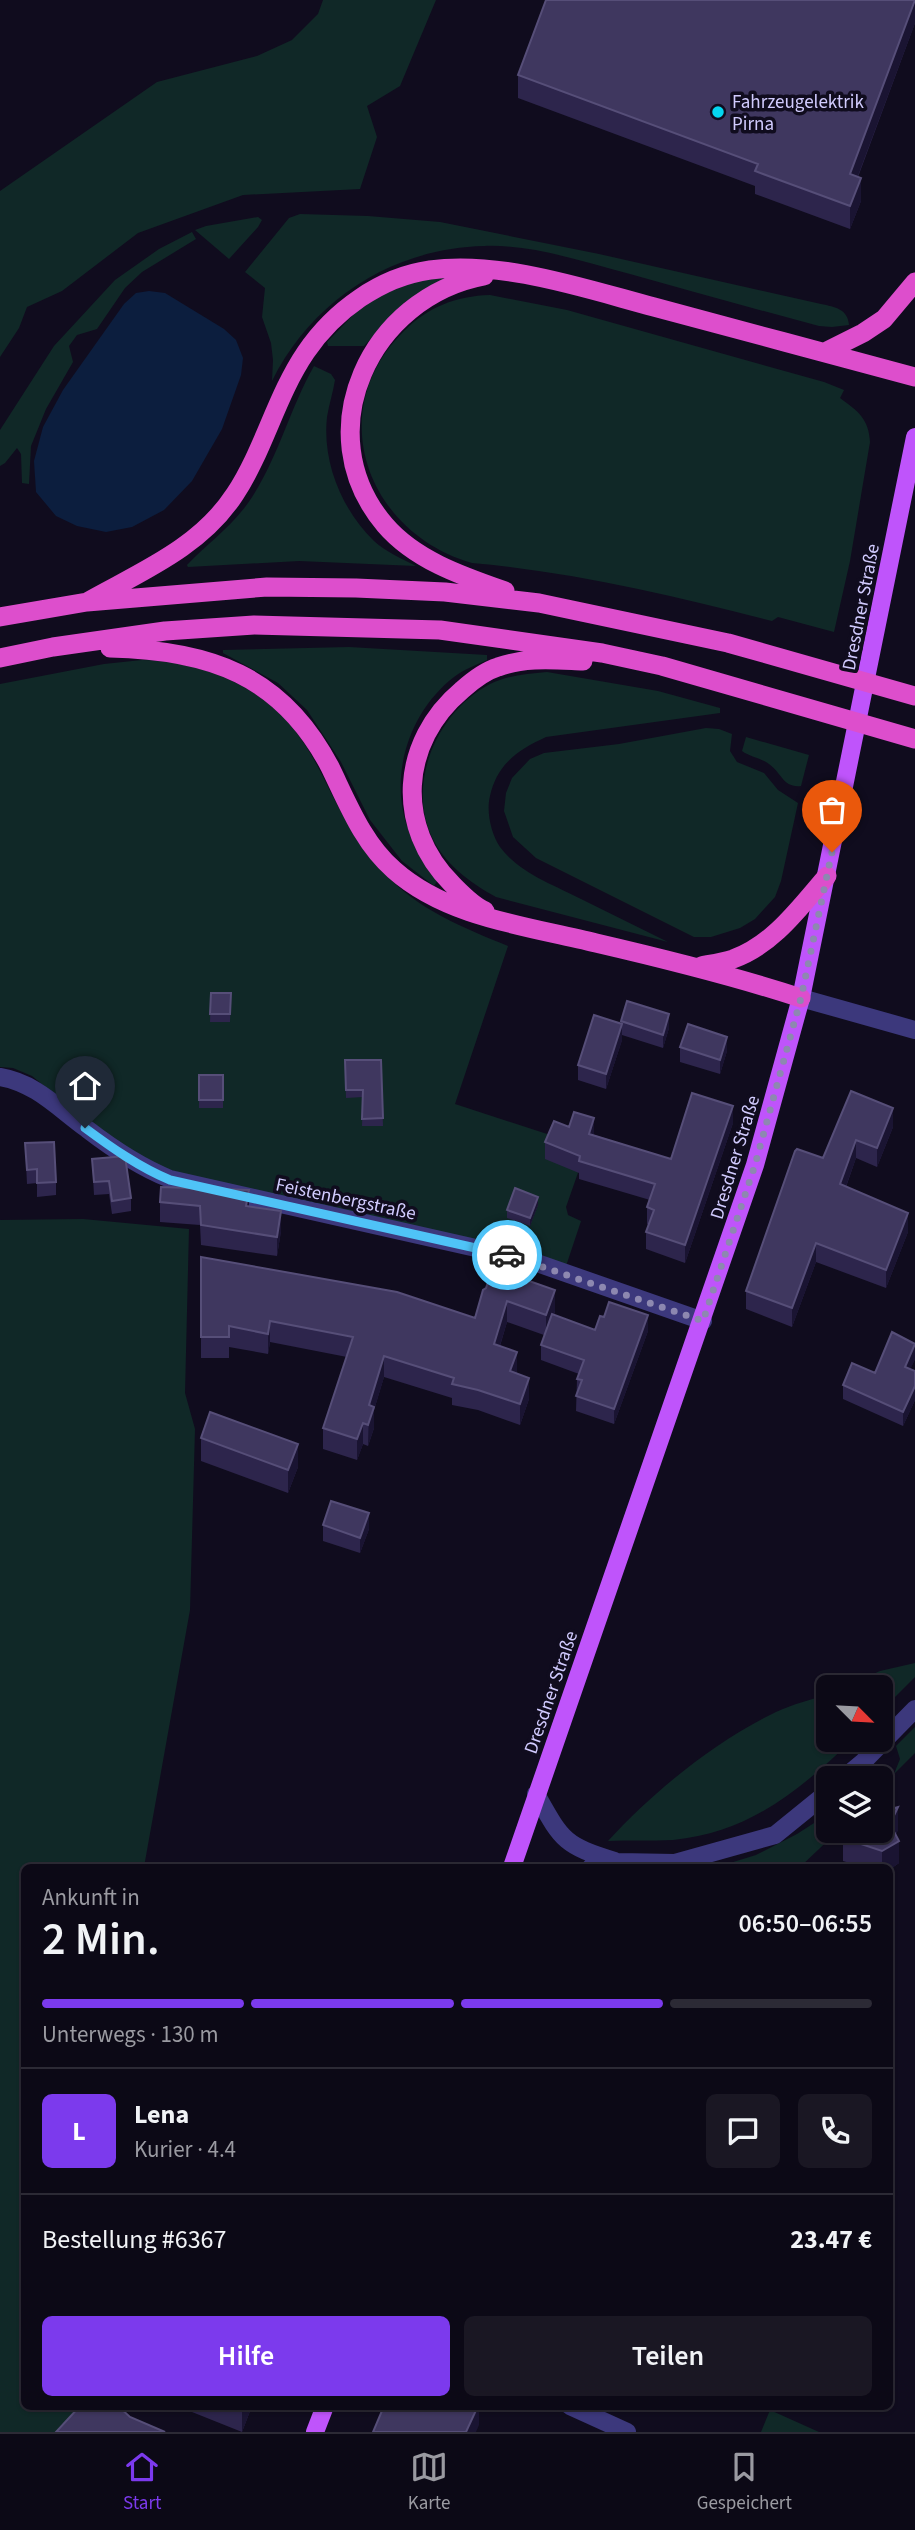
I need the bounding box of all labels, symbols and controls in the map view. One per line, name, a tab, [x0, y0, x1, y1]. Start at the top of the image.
place label: Fahrzeugelektrik Pirna	[732, 89, 865, 138]
marker: Fahrzeugelektrik Pirna	[710, 104, 726, 120]
street label: Dresdner Straße	[836, 542, 887, 673]
pin	[802, 780, 862, 852]
icon: bag	[813, 791, 851, 829]
pin	[55, 1056, 115, 1128]
icon: home	[66, 1067, 104, 1105]
street label: Dresdner Straße	[704, 1092, 767, 1223]
street label: Feistenbergstraße	[273, 1171, 418, 1228]
courier	[472, 1220, 542, 1290]
icon: car	[488, 1236, 526, 1274]
street label: Dresdner Straße	[518, 1627, 585, 1758]
north arrow	[816, 1675, 892, 1752]
map controls	[816, 1675, 893, 1843]
button: layers	[816, 1766, 893, 1843]
text: Ankunft in	[42, 1881, 140, 1914]
text: 06:50–06:55	[739, 1905, 872, 1942]
text: 2 Min.	[42, 1907, 160, 1972]
text: Unterwegs · 130 m	[42, 2018, 218, 2051]
button: chat	[706, 2094, 780, 2168]
button: phone	[798, 2094, 872, 2168]
text: Lena	[134, 2096, 189, 2133]
text: L	[72, 2113, 86, 2150]
text: Kurier · 4.4	[134, 2133, 236, 2166]
text: Bestellung #6367	[42, 2221, 226, 2258]
text: 23.47 €	[790, 2221, 872, 2258]
button: Hilfe	[42, 2316, 450, 2396]
button: Teilen	[464, 2316, 872, 2396]
tab: Start	[123, 2448, 161, 2517]
tab: Karte	[408, 2448, 450, 2517]
tab: Gespeichert	[697, 2448, 792, 2517]

